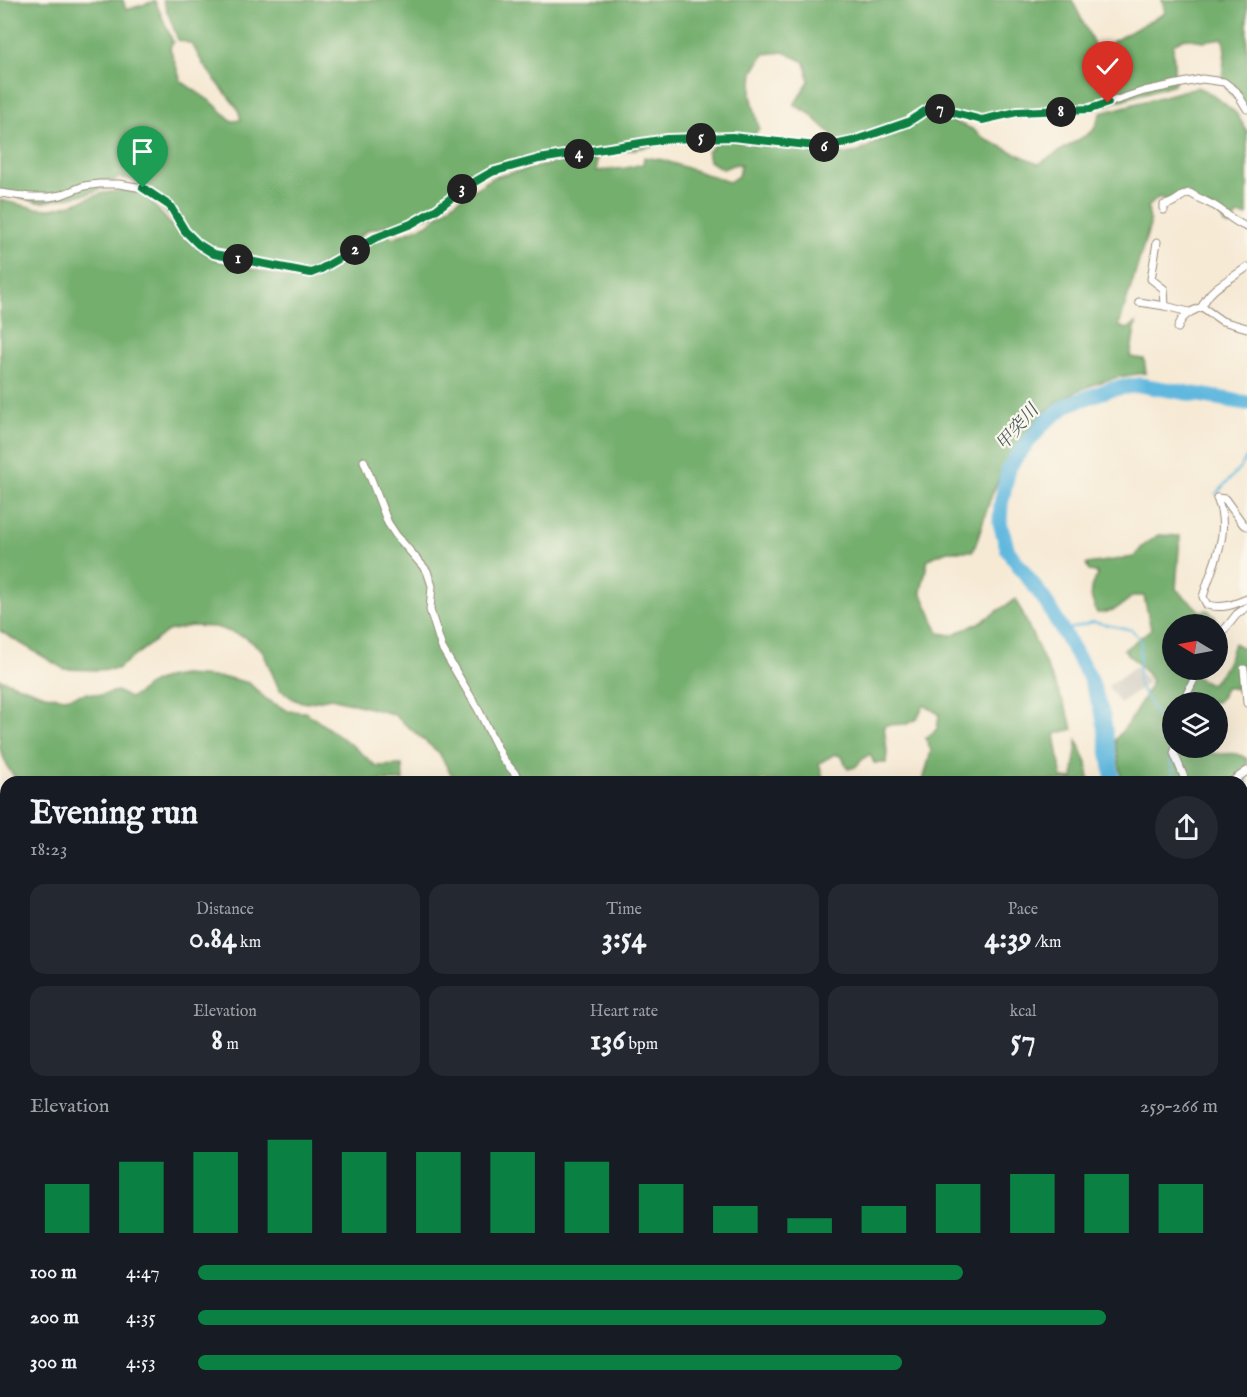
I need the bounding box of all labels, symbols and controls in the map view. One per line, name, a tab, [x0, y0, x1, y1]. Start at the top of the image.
pin	[1082, 41, 1133, 103]
icon: check	[1091, 50, 1124, 83]
pin: 7	[925, 94, 955, 124]
pin: 8	[1046, 97, 1076, 127]
text: 7	[936, 99, 944, 119]
text: 8	[1058, 102, 1064, 122]
pin: 5	[686, 123, 716, 153]
pin	[117, 126, 168, 188]
text: 5	[698, 128, 704, 148]
pin: 6	[809, 132, 839, 162]
icon: arrive	[126, 135, 159, 168]
text: 6	[821, 137, 827, 157]
pin: 4	[564, 139, 594, 169]
text: 4	[575, 144, 583, 164]
pin: 3	[447, 174, 477, 204]
text: 3	[459, 179, 465, 199]
pin: 2	[340, 235, 370, 265]
text: 2	[351, 240, 359, 260]
pin: 1	[223, 244, 253, 274]
text: 1	[235, 249, 241, 269]
water label: 甲突川	[992, 399, 1046, 456]
north arrow	[1162, 614, 1228, 680]
map controls	[1162, 614, 1228, 758]
button: layers	[1162, 692, 1228, 758]
text: Evening run	[30, 793, 198, 835]
button: share	[1155, 796, 1218, 859]
text: 18:23	[30, 837, 67, 862]
text: Distance	[196, 900, 254, 920]
text: Time	[606, 900, 642, 920]
text: Pace	[1008, 900, 1038, 920]
text: 0.84	[189, 920, 237, 958]
text: 3:54	[602, 920, 646, 958]
text: 4:39	[985, 920, 1032, 958]
text: km	[237, 933, 261, 953]
text: /km	[1032, 933, 1061, 953]
text: Elevation	[193, 1002, 257, 1022]
text: Heart rate	[590, 1002, 658, 1022]
text: kcal	[1010, 1002, 1036, 1022]
text: 8	[211, 1022, 223, 1060]
text: 136	[590, 1022, 625, 1060]
text: 57	[1011, 1022, 1035, 1060]
text: m	[223, 1035, 239, 1055]
text: bpm	[625, 1035, 658, 1055]
text: Elevation	[30, 1094, 109, 1119]
text: 259–266 m	[1140, 1094, 1218, 1119]
text: 100 m	[30, 1260, 77, 1285]
text: 4:47	[126, 1260, 160, 1285]
text: 200 m	[30, 1305, 79, 1330]
text: 4:35	[126, 1305, 156, 1330]
text: 300 m	[30, 1350, 77, 1375]
text: 4:53	[126, 1350, 156, 1375]

